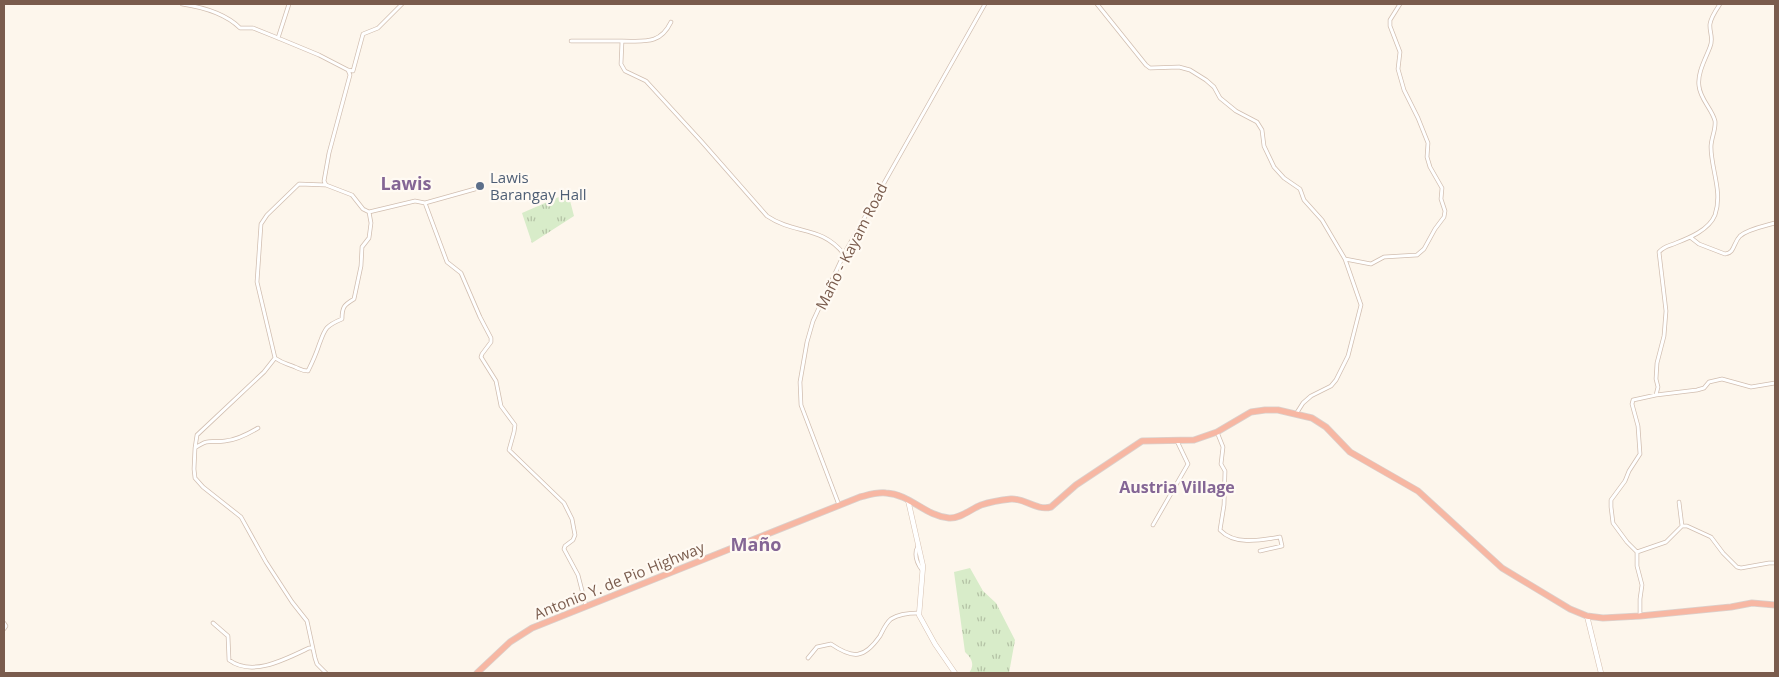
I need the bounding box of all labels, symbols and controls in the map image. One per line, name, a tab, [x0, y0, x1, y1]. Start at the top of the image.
place label: Lawis Barangay Hall	[490, 167, 587, 204]
district label: Lawis	[381, 171, 431, 195]
street label: Maño - Kayam Road	[810, 179, 892, 313]
marker: Lawis Barangay Hall	[474, 180, 486, 192]
district label: Austria Village	[1119, 476, 1235, 498]
district label: Maño	[731, 532, 781, 556]
street label: Antonio Y. de Pio Highway	[531, 536, 708, 623]

